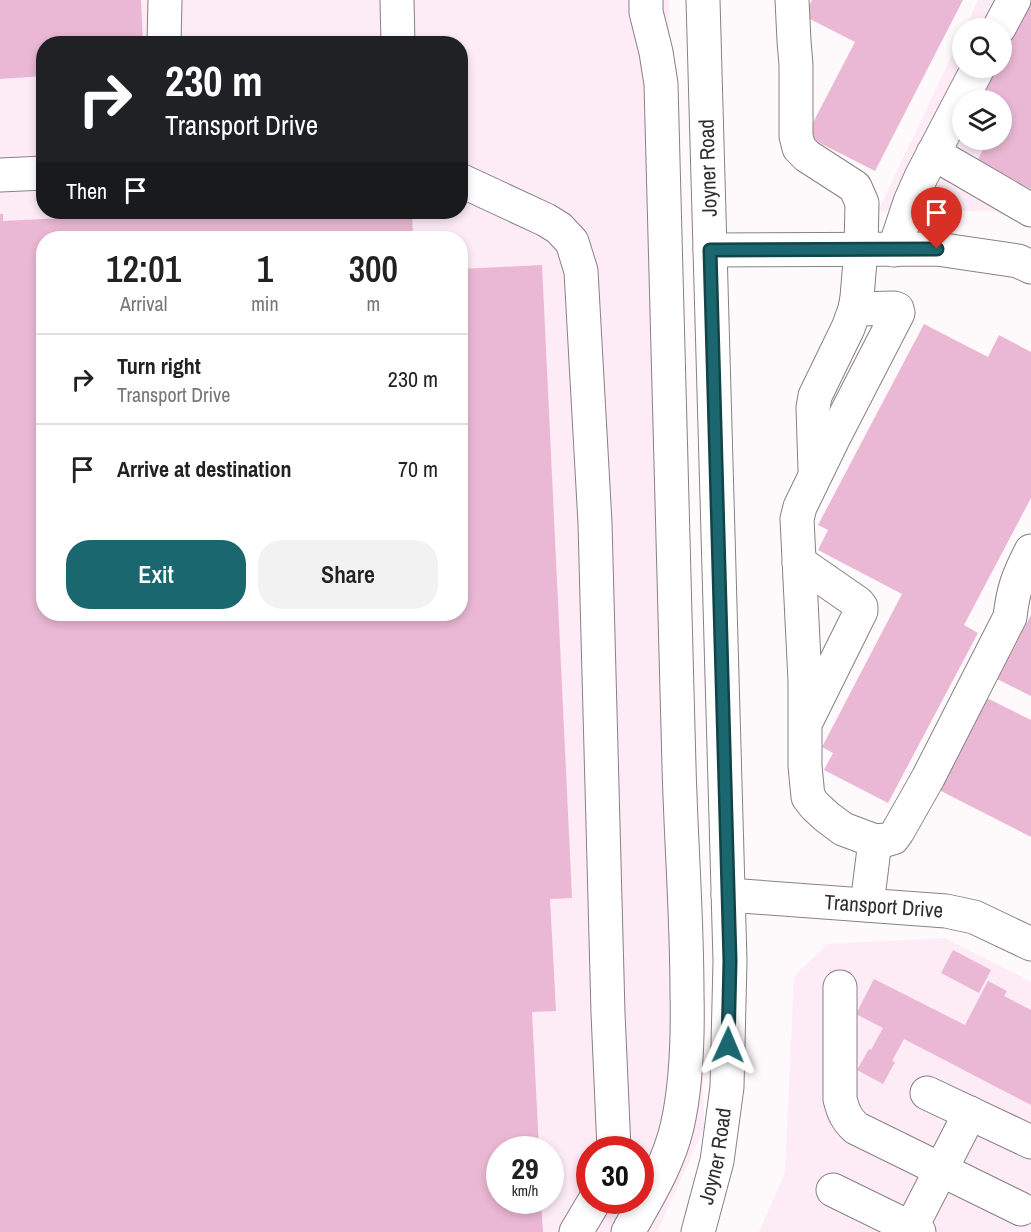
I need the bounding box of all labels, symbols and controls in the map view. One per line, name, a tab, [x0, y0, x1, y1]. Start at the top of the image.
map controls	[952, 18, 1012, 150]
button: search	[952, 18, 1012, 78]
text: 230 m	[165, 53, 263, 109]
icon: right	[66, 60, 144, 138]
button: layers	[952, 90, 1012, 150]
text: Transport Drive	[165, 107, 318, 143]
street label: Joyner Road	[691, 119, 724, 217]
icon: arrive	[119, 174, 152, 207]
text: Then	[66, 176, 107, 206]
pin	[911, 187, 962, 249]
icon: arrive	[920, 196, 953, 229]
text: 12:01	[106, 245, 181, 293]
text: 1	[257, 245, 273, 293]
text: 300	[349, 245, 398, 293]
text: Arrival	[120, 290, 167, 317]
text: min	[251, 290, 279, 317]
text: m	[366, 290, 380, 317]
text: Turn right	[117, 351, 201, 381]
icon: right	[66, 363, 99, 396]
text: 230 m	[388, 364, 438, 394]
text: Transport Drive	[117, 381, 230, 408]
icon: arrive	[66, 453, 99, 486]
text: Arrive at destination	[117, 454, 291, 484]
text: 70 m	[398, 454, 438, 484]
button: Exit	[66, 540, 246, 609]
button: Share	[258, 540, 438, 609]
street label: Transport Drive	[823, 887, 944, 925]
position arrow	[696, 1013, 760, 1077]
street label: Joyner Road	[691, 1106, 738, 1207]
speed limit sign: 30	[576, 1136, 654, 1214]
text: 29	[511, 1148, 539, 1188]
text: km/h	[512, 1180, 538, 1201]

